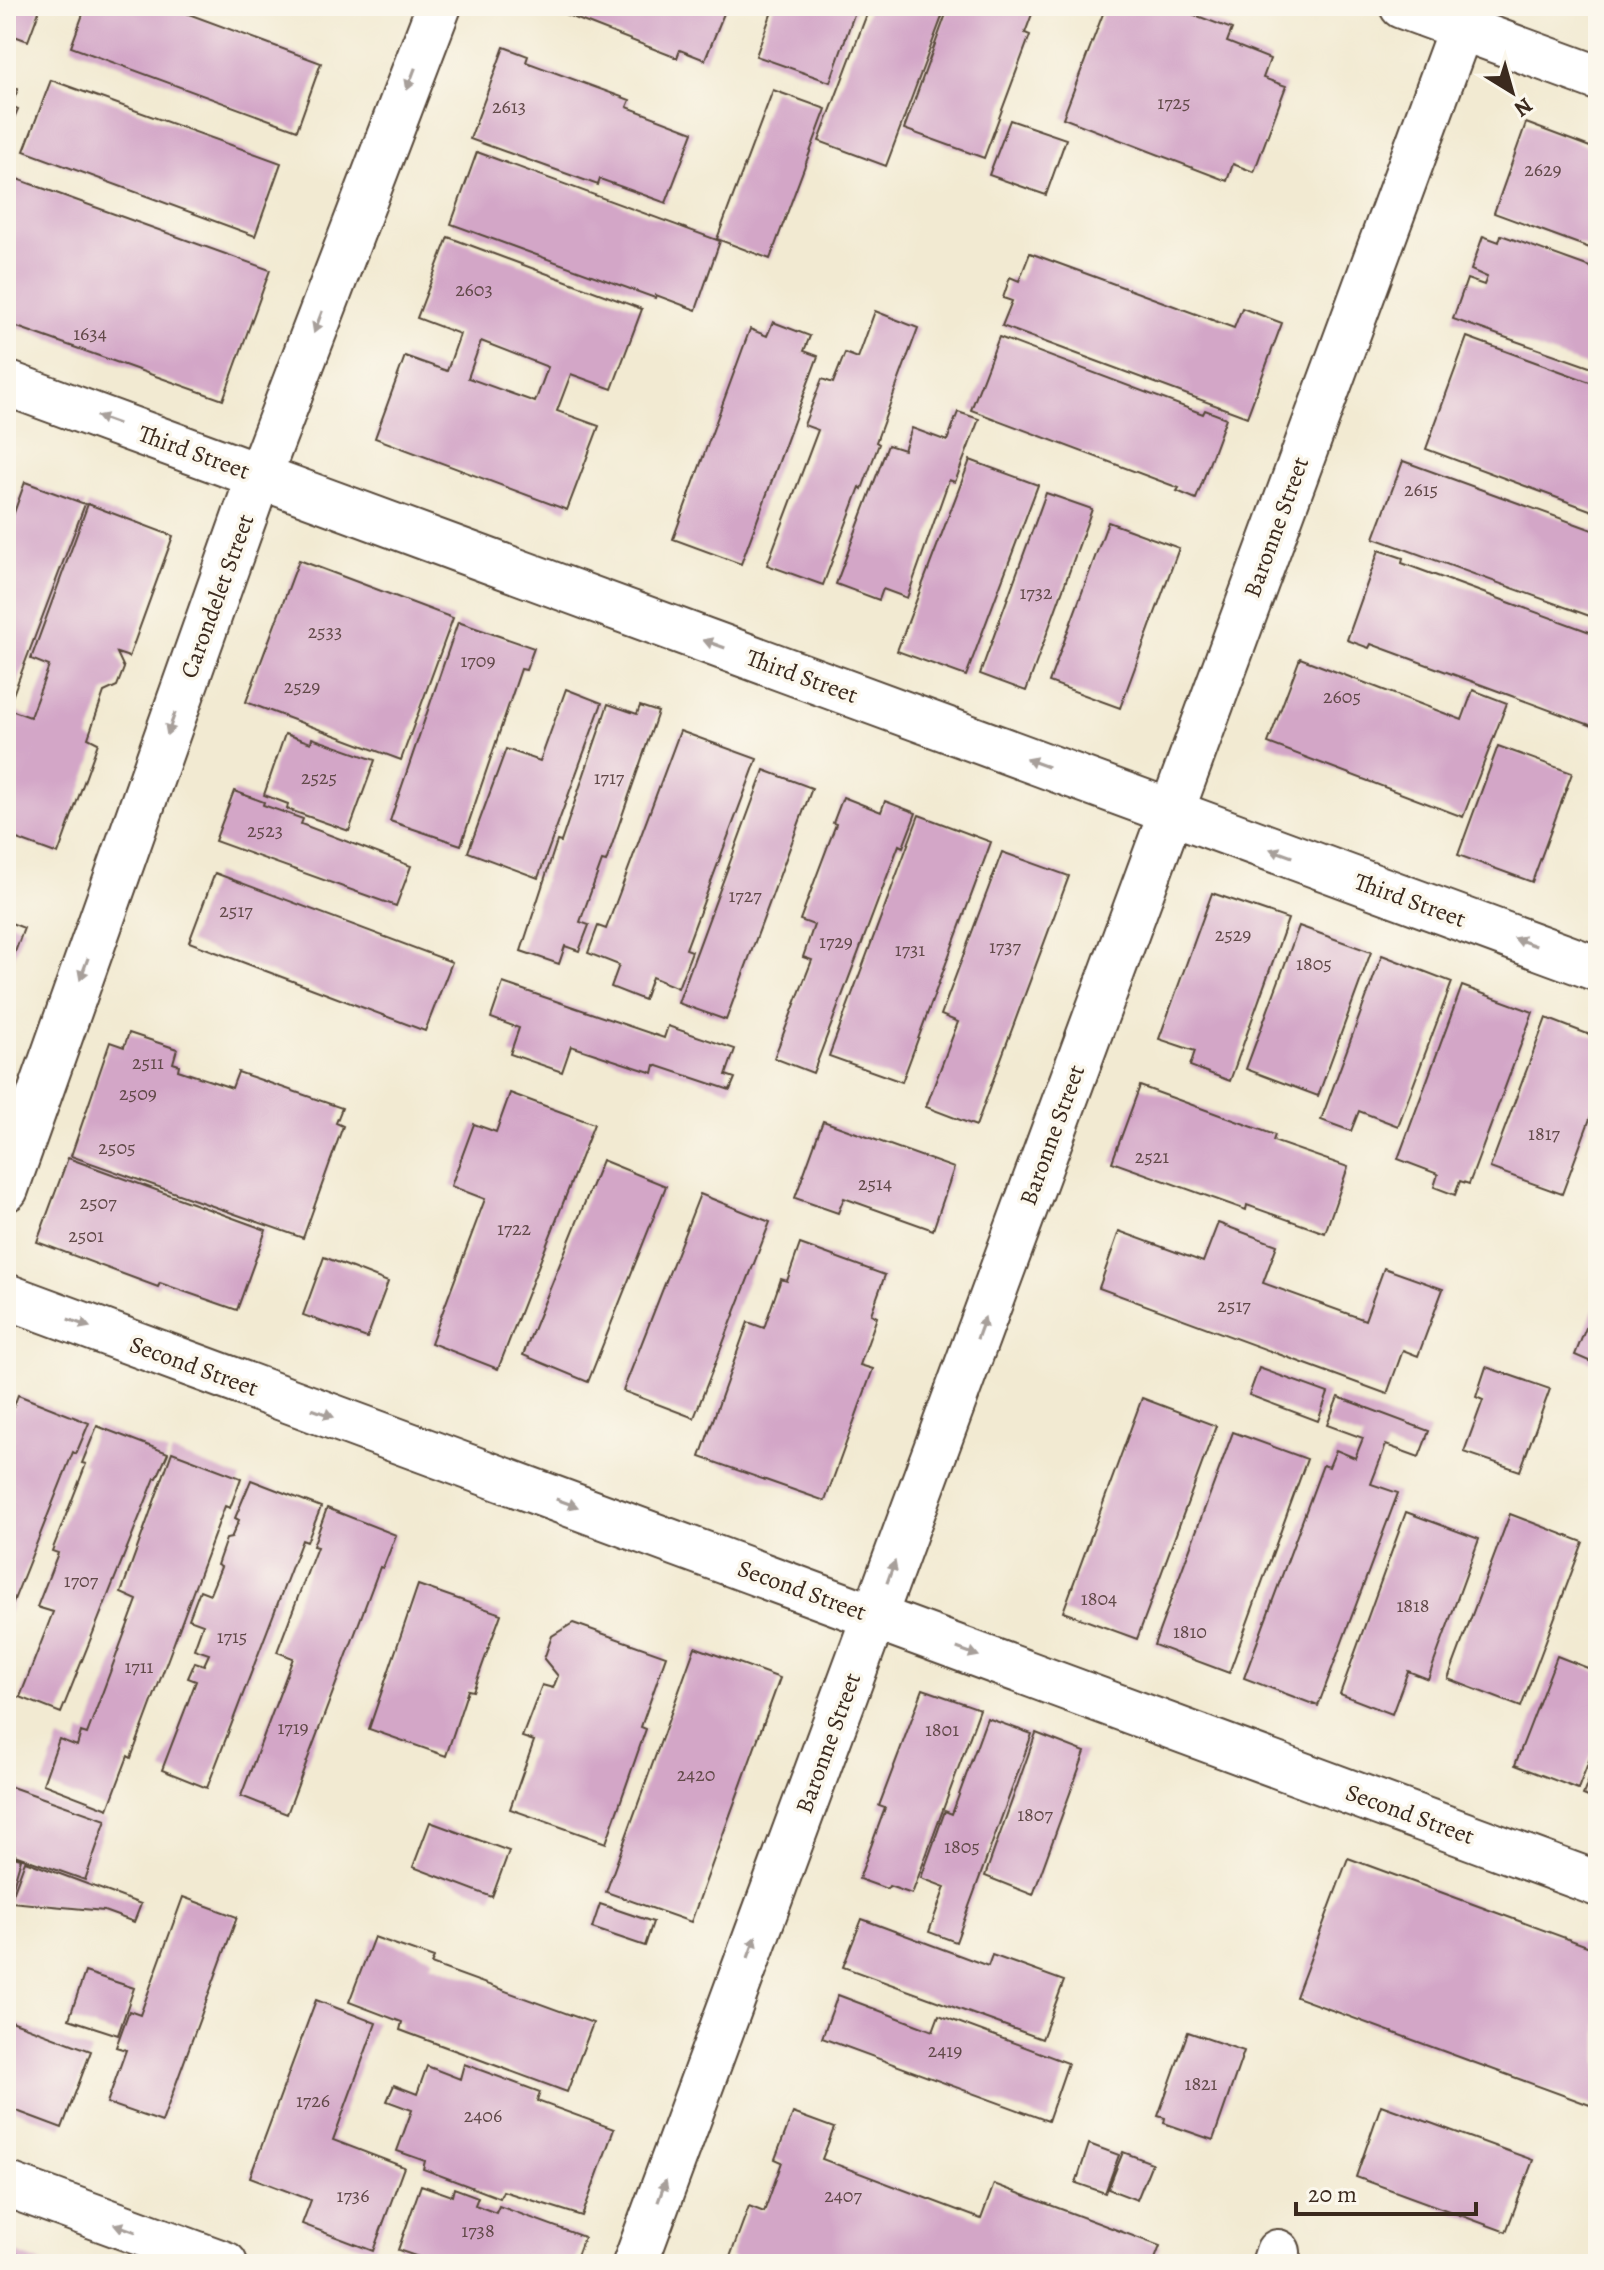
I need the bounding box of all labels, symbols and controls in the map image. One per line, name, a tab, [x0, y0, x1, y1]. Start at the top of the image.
north arrow	[1472, 52, 1552, 132]
one-way arrow	[404, 67, 417, 91]
house number: 1725	[1157, 89, 1191, 116]
text: N	[1508, 90, 1539, 124]
house number: 2613	[492, 93, 526, 120]
house number: 2629	[1524, 156, 1562, 183]
house number: 2603	[455, 276, 493, 303]
one-way arrow	[311, 310, 324, 334]
house number: 1634	[73, 320, 107, 347]
one-way arrow	[95, 413, 119, 426]
street label: Third Street	[134, 417, 254, 487]
street label: Baronne Street	[1236, 452, 1316, 602]
house number: 2615	[1404, 476, 1438, 503]
street label: Carondelet Street	[173, 510, 262, 682]
house number: 1732	[1019, 579, 1053, 606]
house number: 2533	[308, 618, 342, 645]
one-way arrow	[702, 637, 726, 650]
street label: Third Street	[742, 641, 862, 711]
house number: 1709	[461, 647, 496, 674]
house number: 2529	[284, 673, 320, 700]
house number: 2605	[1323, 683, 1361, 710]
one-way arrow	[165, 712, 177, 736]
one-way arrow	[1025, 756, 1049, 769]
house number: 2525	[301, 764, 337, 791]
house number: 1717	[594, 764, 625, 791]
house number: 2523	[247, 817, 283, 844]
one-way arrow	[1269, 846, 1293, 858]
street label: Third Street	[1350, 865, 1470, 935]
house number: 1727	[728, 882, 762, 909]
house number: 2517	[219, 897, 253, 924]
house number: 2529	[1215, 921, 1251, 948]
house number: 1729	[819, 928, 853, 955]
house number: 1737	[989, 933, 1022, 960]
house number: 1731	[895, 936, 925, 963]
one-way arrow	[1513, 936, 1537, 948]
house number: 1805	[1296, 950, 1332, 977]
one-way arrow	[78, 957, 90, 981]
house number: 2511	[132, 1049, 164, 1076]
street label: Baronne Street	[1012, 1060, 1092, 1210]
house number: 2509	[119, 1080, 157, 1107]
house number: 1817	[1528, 1120, 1560, 1147]
house number: 2505	[98, 1134, 136, 1161]
house number: 2521	[1135, 1143, 1169, 1170]
house number: 2514	[858, 1170, 892, 1197]
house number: 2507	[79, 1189, 117, 1216]
house number: 1722	[497, 1215, 532, 1242]
house number: 2501	[68, 1222, 104, 1249]
house number: 2517	[1217, 1292, 1251, 1319]
one-way arrow	[975, 1316, 988, 1340]
one-way arrow	[67, 1317, 91, 1330]
street label: Second Street	[125, 1328, 263, 1404]
one-way arrow	[311, 1408, 335, 1420]
one-way arrow	[555, 1498, 579, 1510]
street label: Second Street	[733, 1552, 871, 1628]
one-way arrow	[885, 1560, 898, 1584]
house number: 1707	[64, 1567, 99, 1594]
house number: 1804	[1081, 1585, 1117, 1612]
house number: 1818	[1396, 1592, 1430, 1619]
house number: 1810	[1173, 1618, 1207, 1645]
house number: 1715	[217, 1623, 247, 1650]
one-way arrow	[957, 1646, 981, 1659]
house number: 1711	[125, 1653, 154, 1680]
street label: Baronne Street	[788, 1668, 868, 1818]
house number: 1719	[277, 1714, 309, 1741]
house number: 1801	[925, 1716, 959, 1743]
house number: 2420	[677, 1761, 715, 1788]
street label: Second Street	[1341, 1776, 1479, 1852]
house number: 1807	[1017, 1801, 1053, 1828]
house number: 1805	[944, 1833, 980, 1860]
one-way arrow	[747, 1935, 759, 1959]
house number: 2419	[928, 2037, 962, 2064]
house number: 1821	[1185, 2070, 1218, 2097]
house number: 1726	[296, 2087, 330, 2114]
house number: 2406	[464, 2102, 502, 2129]
scale bar	[1296, 2166, 1476, 2216]
text: 20 m	[1308, 2178, 1357, 2210]
one-way arrow	[656, 2179, 669, 2203]
house number: 1736	[337, 2182, 369, 2209]
house number: 2407	[824, 2182, 862, 2209]
house number: 1738	[461, 2217, 495, 2244]
one-way arrow	[113, 2221, 137, 2234]

